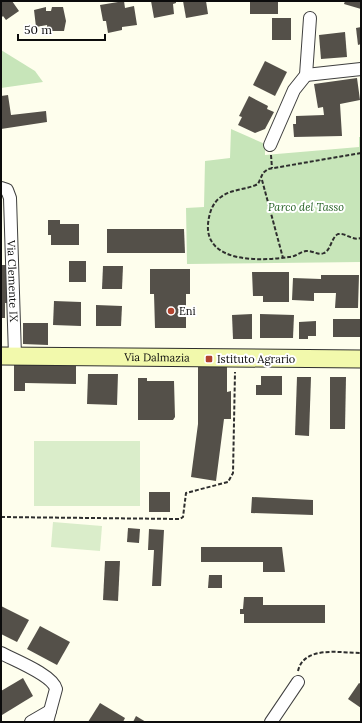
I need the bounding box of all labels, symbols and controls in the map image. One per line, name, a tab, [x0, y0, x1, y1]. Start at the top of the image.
scale bar	[18, 16, 105, 42]
text: 50 m	[24, 22, 52, 37]
park label: Parco del Tasso	[268, 200, 344, 214]
street label: Via Clemente IX	[4, 239, 21, 323]
place label: Eni	[179, 304, 196, 318]
marker: Eni	[166, 306, 176, 316]
street label: Via Dalmazia	[123, 350, 190, 365]
place label: Istituto Agrario	[217, 352, 295, 366]
marker: Istituto Agrario	[204, 354, 214, 364]

